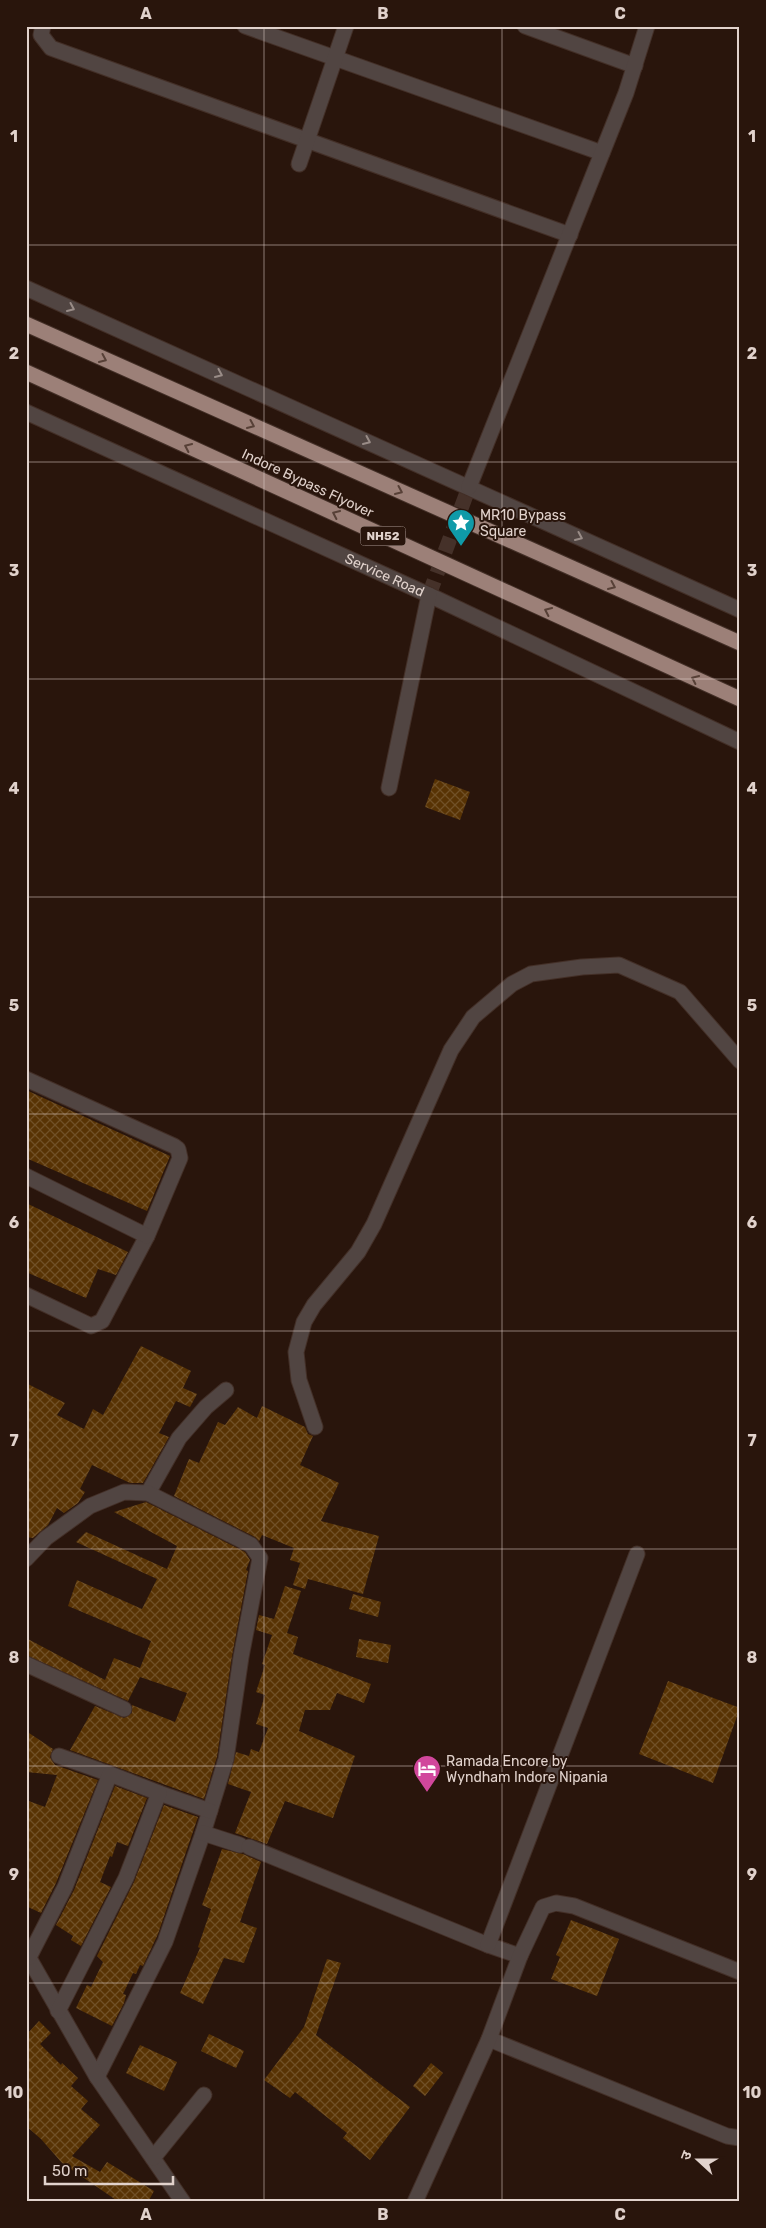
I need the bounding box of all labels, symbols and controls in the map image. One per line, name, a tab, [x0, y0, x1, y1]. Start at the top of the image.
text: A	[140, 4, 152, 23]
text: B	[377, 4, 389, 23]
text: C	[614, 4, 626, 23]
text: 1	[10, 127, 18, 146]
text: 1	[748, 127, 756, 146]
one-way arrow	[66, 301, 75, 312]
text: 2	[9, 344, 19, 363]
text: 2	[747, 344, 757, 363]
one-way arrow	[98, 352, 107, 363]
one-way arrow	[214, 368, 223, 379]
one-way arrow	[246, 418, 255, 429]
one-way arrow	[362, 434, 371, 445]
one-way arrow	[185, 443, 194, 453]
street label: Indore Bypass Flyover	[239, 445, 377, 522]
one-way arrow	[394, 485, 403, 495]
place label: MR10 Bypass Square	[480, 507, 566, 540]
place icon: MR10 Bypass Square	[446, 508, 476, 547]
one-way arrow	[332, 510, 341, 521]
road number: NH52	[360, 526, 406, 546]
one-way arrow	[574, 530, 583, 541]
street label: Service Road	[342, 550, 427, 601]
text: 3	[9, 561, 19, 580]
text: 3	[747, 561, 757, 580]
one-way arrow	[607, 579, 616, 590]
one-way arrow	[544, 607, 553, 617]
one-way arrow	[691, 674, 700, 685]
text: 4	[9, 779, 20, 798]
text: 4	[747, 779, 758, 798]
text: 5	[9, 996, 19, 1015]
text: 5	[747, 996, 757, 1015]
text: 6	[9, 1213, 19, 1232]
text: 6	[747, 1213, 757, 1232]
text: 7	[9, 1431, 19, 1450]
text: 7	[747, 1431, 757, 1450]
text: 8	[9, 1648, 20, 1667]
text: 8	[747, 1648, 758, 1667]
place label: Ramada Encore by Wyndham Indore Nipania	[446, 1753, 608, 1786]
hotel icon: Ramada Encore by Wyndham Indore Nipania	[412, 1754, 442, 1793]
text: 9	[9, 1865, 19, 1884]
text: 9	[747, 1865, 757, 1884]
text: 10	[5, 2083, 24, 2102]
text: 10	[743, 2083, 762, 2102]
north arrow	[674, 2136, 724, 2186]
text: उ	[677, 2148, 696, 2162]
scale bar	[45, 2153, 172, 2185]
text: 50 m	[52, 2162, 87, 2180]
text: A	[140, 2205, 152, 2224]
text: B	[377, 2205, 389, 2224]
text: C	[614, 2205, 626, 2224]

